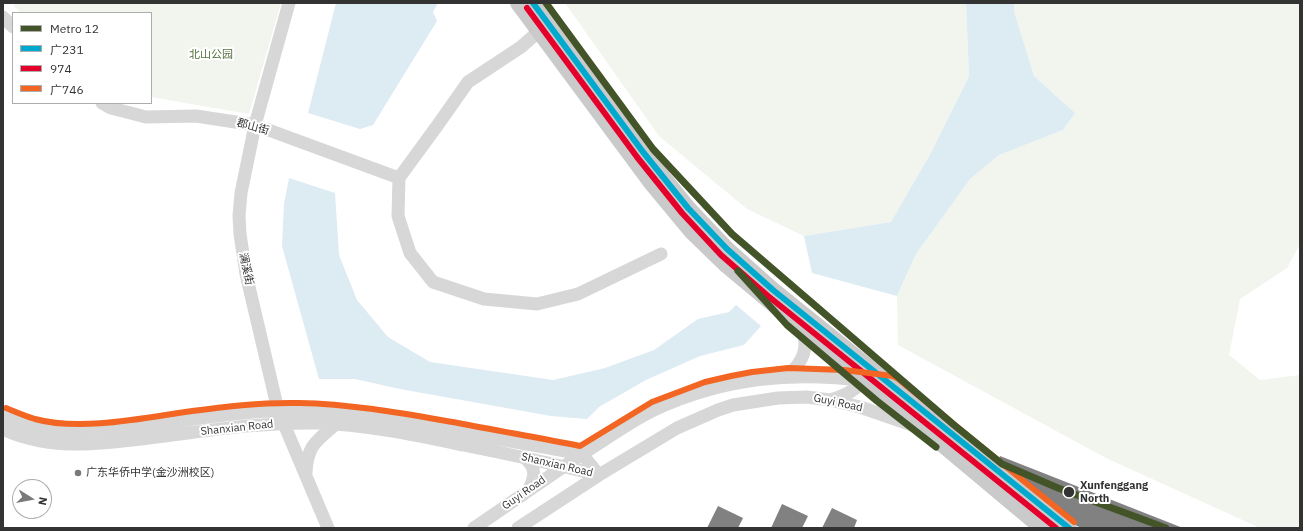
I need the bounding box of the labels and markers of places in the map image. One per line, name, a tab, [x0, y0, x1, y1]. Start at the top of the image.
place label: 广东华侨中学(金沙洲校区)	[86, 466, 214, 480]
marker: 广东华侨中学(金沙洲校区)	[73, 468, 83, 478]
place label: Xunfenggang North	[1080, 479, 1148, 505]
marker: Xunfenggang North	[1062, 485, 1076, 499]

